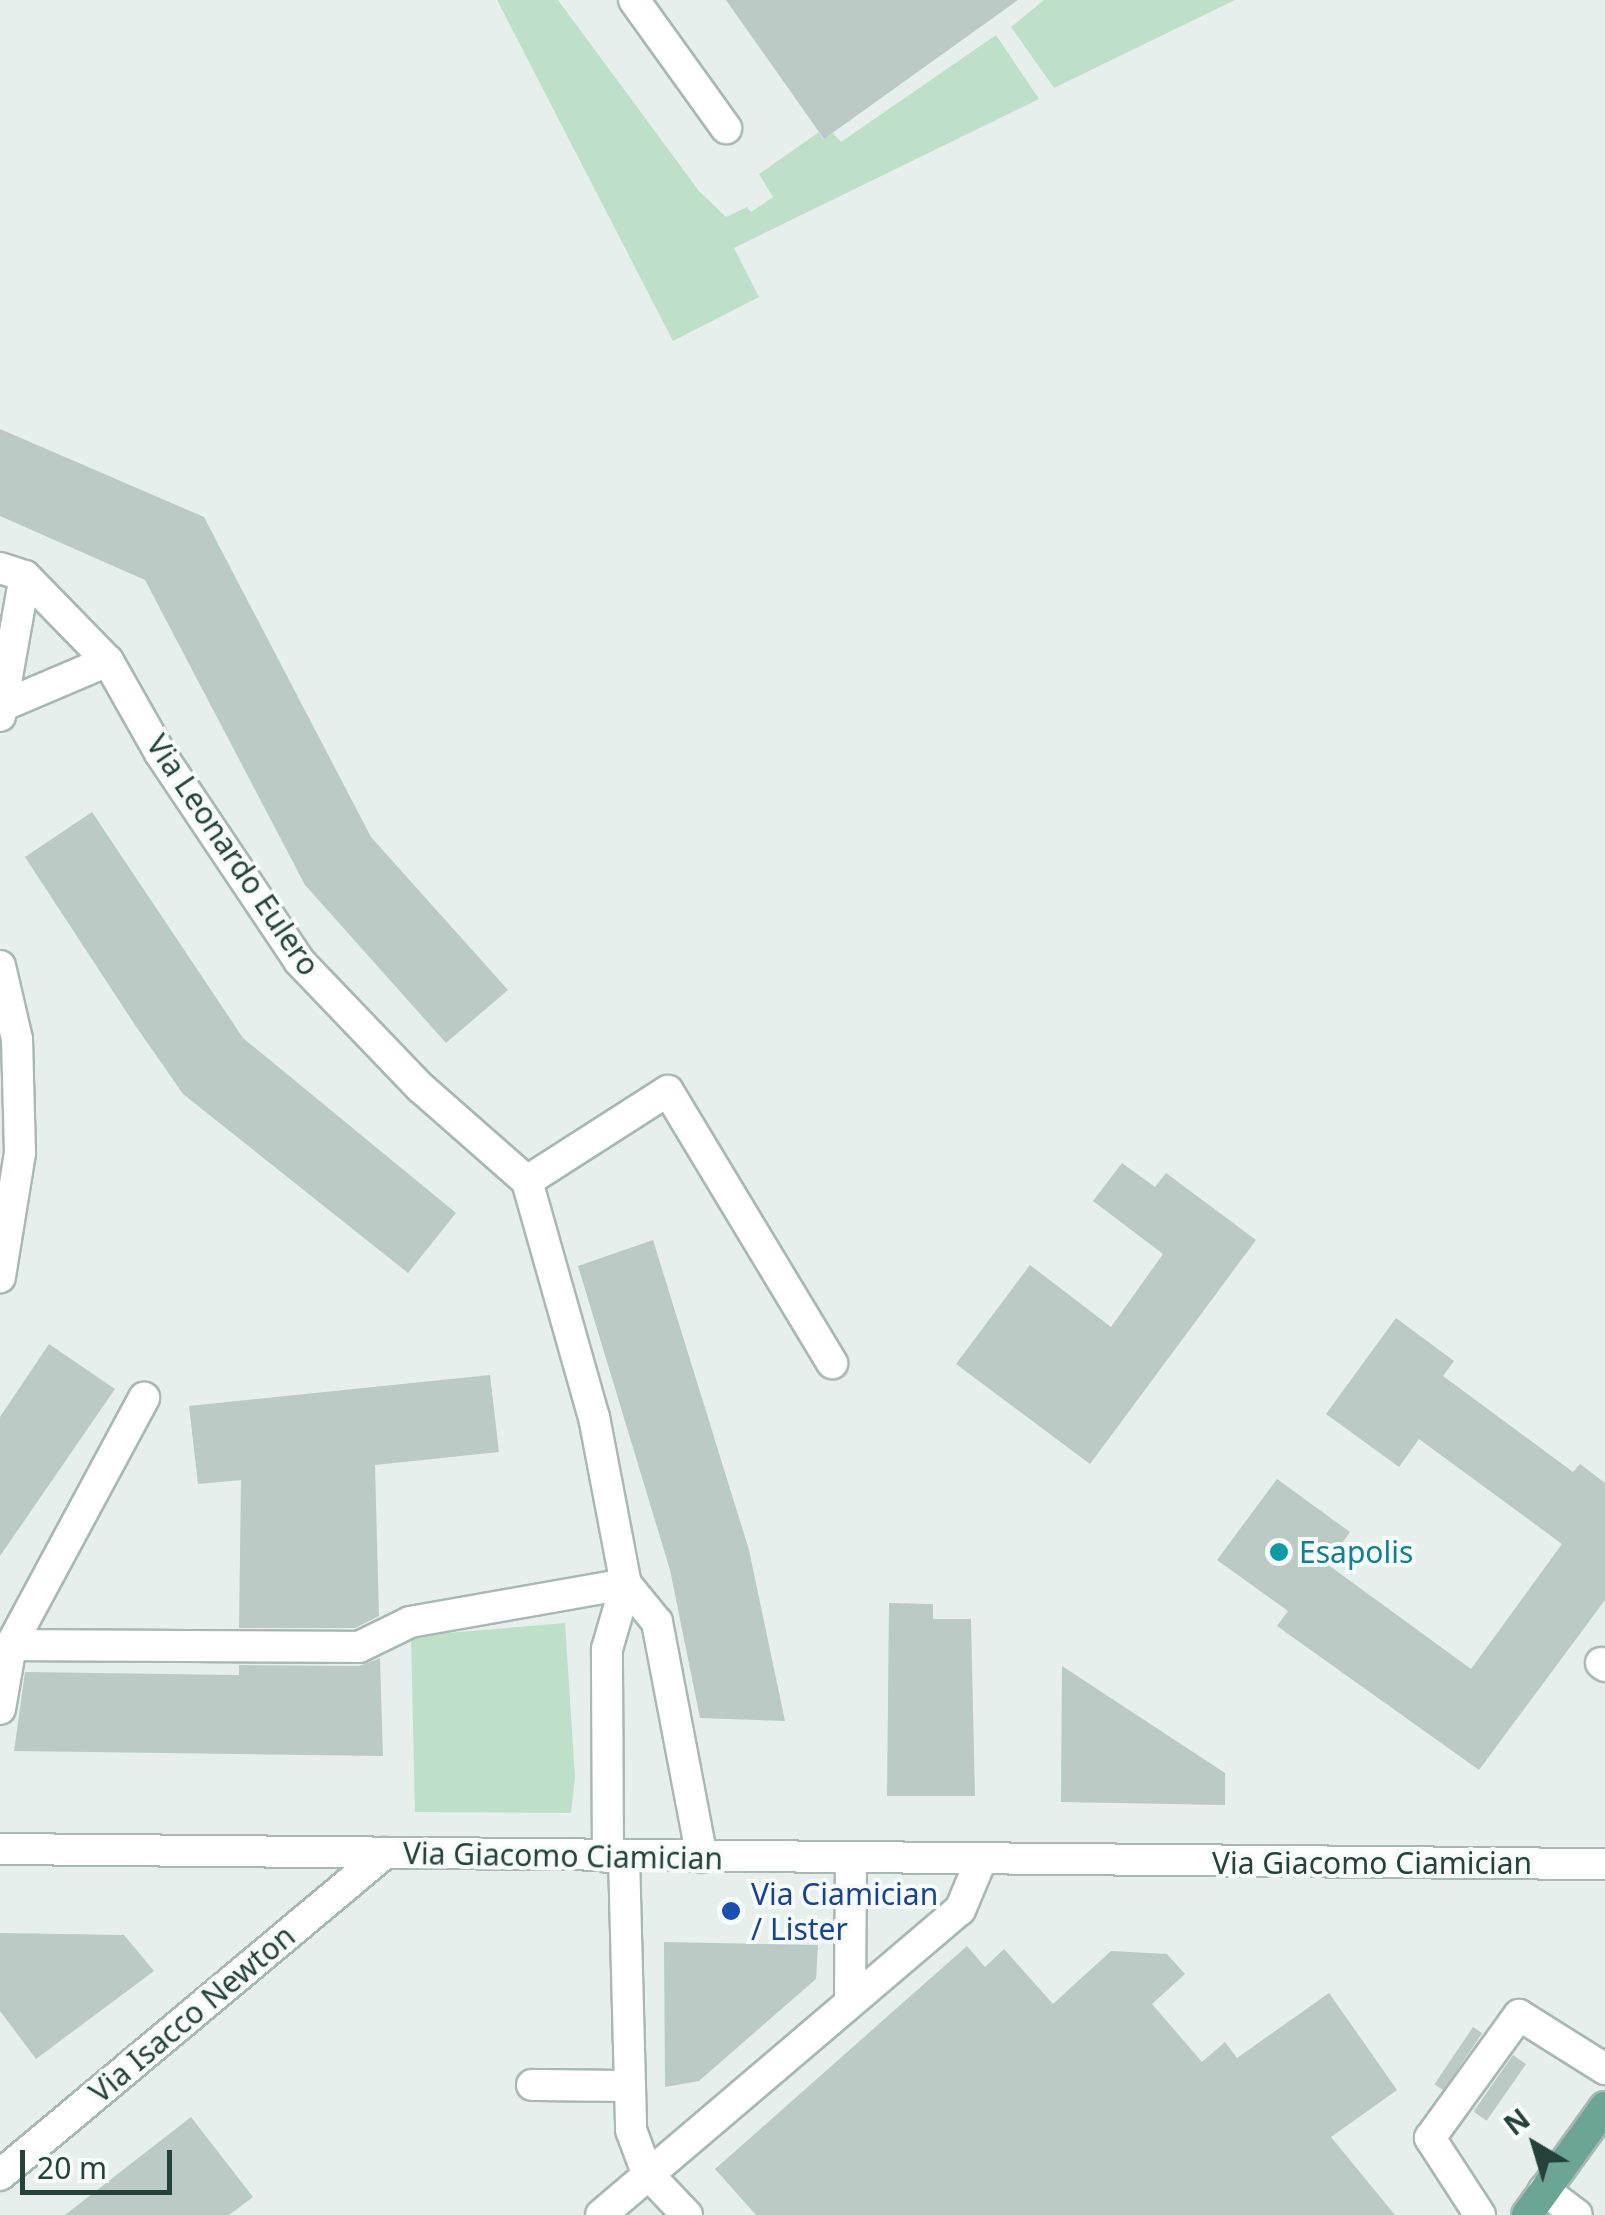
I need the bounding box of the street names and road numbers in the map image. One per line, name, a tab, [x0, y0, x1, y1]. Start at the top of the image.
street label: Via Leonardo Eulero	[139, 728, 327, 982]
street label: Via Giacomo Ciamician	[403, 1835, 723, 1877]
street label: Via Giacomo Ciamician	[1212, 1845, 1532, 1881]
street label: Via Isacco Newton	[82, 1918, 302, 2110]

